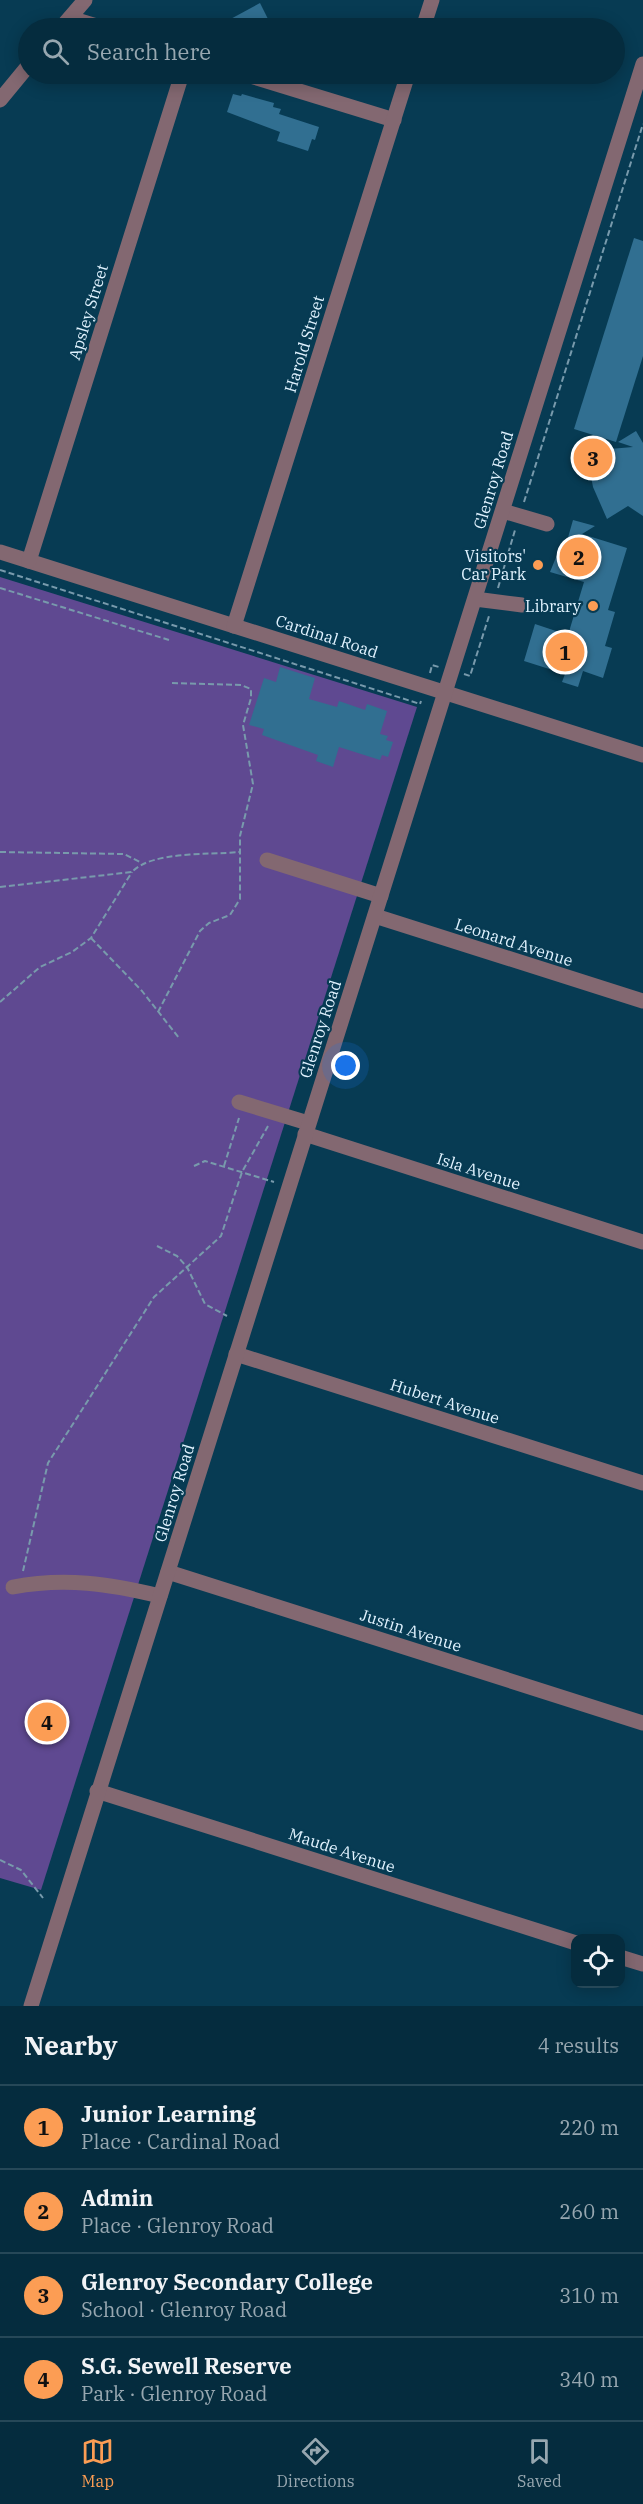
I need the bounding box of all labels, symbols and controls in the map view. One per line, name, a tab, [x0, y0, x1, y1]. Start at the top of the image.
search box	[18, 18, 625, 84]
icon: search	[39, 35, 72, 68]
text: Search here	[87, 37, 211, 66]
street label: Apsley Street	[64, 261, 112, 362]
street label: Harold Street	[280, 293, 328, 395]
street label: Glenroy Road	[469, 428, 517, 532]
pin: 3	[574, 436, 612, 480]
pin: 2	[560, 534, 598, 580]
place label: Visitors' Car Park	[461, 546, 527, 584]
marker: Visitors' Car Park	[531, 558, 545, 572]
place label: Library	[525, 596, 581, 616]
marker: Library	[586, 599, 600, 613]
street label: Cardinal Road	[273, 610, 381, 662]
pin: 1	[546, 630, 584, 674]
street label: Leonard Avenue	[452, 914, 576, 970]
street label: Glenroy Road	[295, 977, 345, 1080]
your location	[331, 1051, 360, 1080]
street label: Isla Avenue	[435, 1148, 523, 1194]
street label: Hubert Avenue	[388, 1374, 502, 1428]
street label: Glenroy Road	[150, 1441, 198, 1545]
street label: Justin Avenue	[358, 1604, 464, 1656]
pin: 4	[28, 1700, 66, 1744]
street label: Maude Avenue	[286, 1823, 398, 1877]
map controls	[571, 1934, 625, 1988]
button: locate	[571, 1934, 625, 1988]
text: Nearby	[24, 2028, 118, 2062]
text: 4 results	[538, 2032, 619, 2059]
text: Junior Learning	[81, 2099, 256, 2128]
text: 1	[38, 2114, 50, 2141]
text: 220 m	[559, 2114, 619, 2141]
text: Place · Cardinal Road	[81, 2128, 280, 2155]
text: Admin	[81, 2183, 153, 2212]
text: 2	[38, 2198, 50, 2225]
text: 260 m	[559, 2198, 619, 2225]
text: Place · Glenroy Road	[81, 2212, 274, 2239]
text: Glenroy Secondary College	[81, 2267, 373, 2296]
text: 3	[38, 2282, 50, 2309]
text: 310 m	[559, 2282, 619, 2309]
text: School · Glenroy Road	[81, 2296, 287, 2323]
text: S.G. Sewell Reserve	[81, 2351, 292, 2380]
text: 4	[38, 2366, 50, 2393]
text: 340 m	[559, 2366, 619, 2393]
text: Park · Glenroy Road	[81, 2380, 267, 2407]
tab: Map	[81, 2435, 114, 2491]
tab: Directions	[277, 2435, 355, 2491]
tab: Saved	[517, 2435, 562, 2491]

